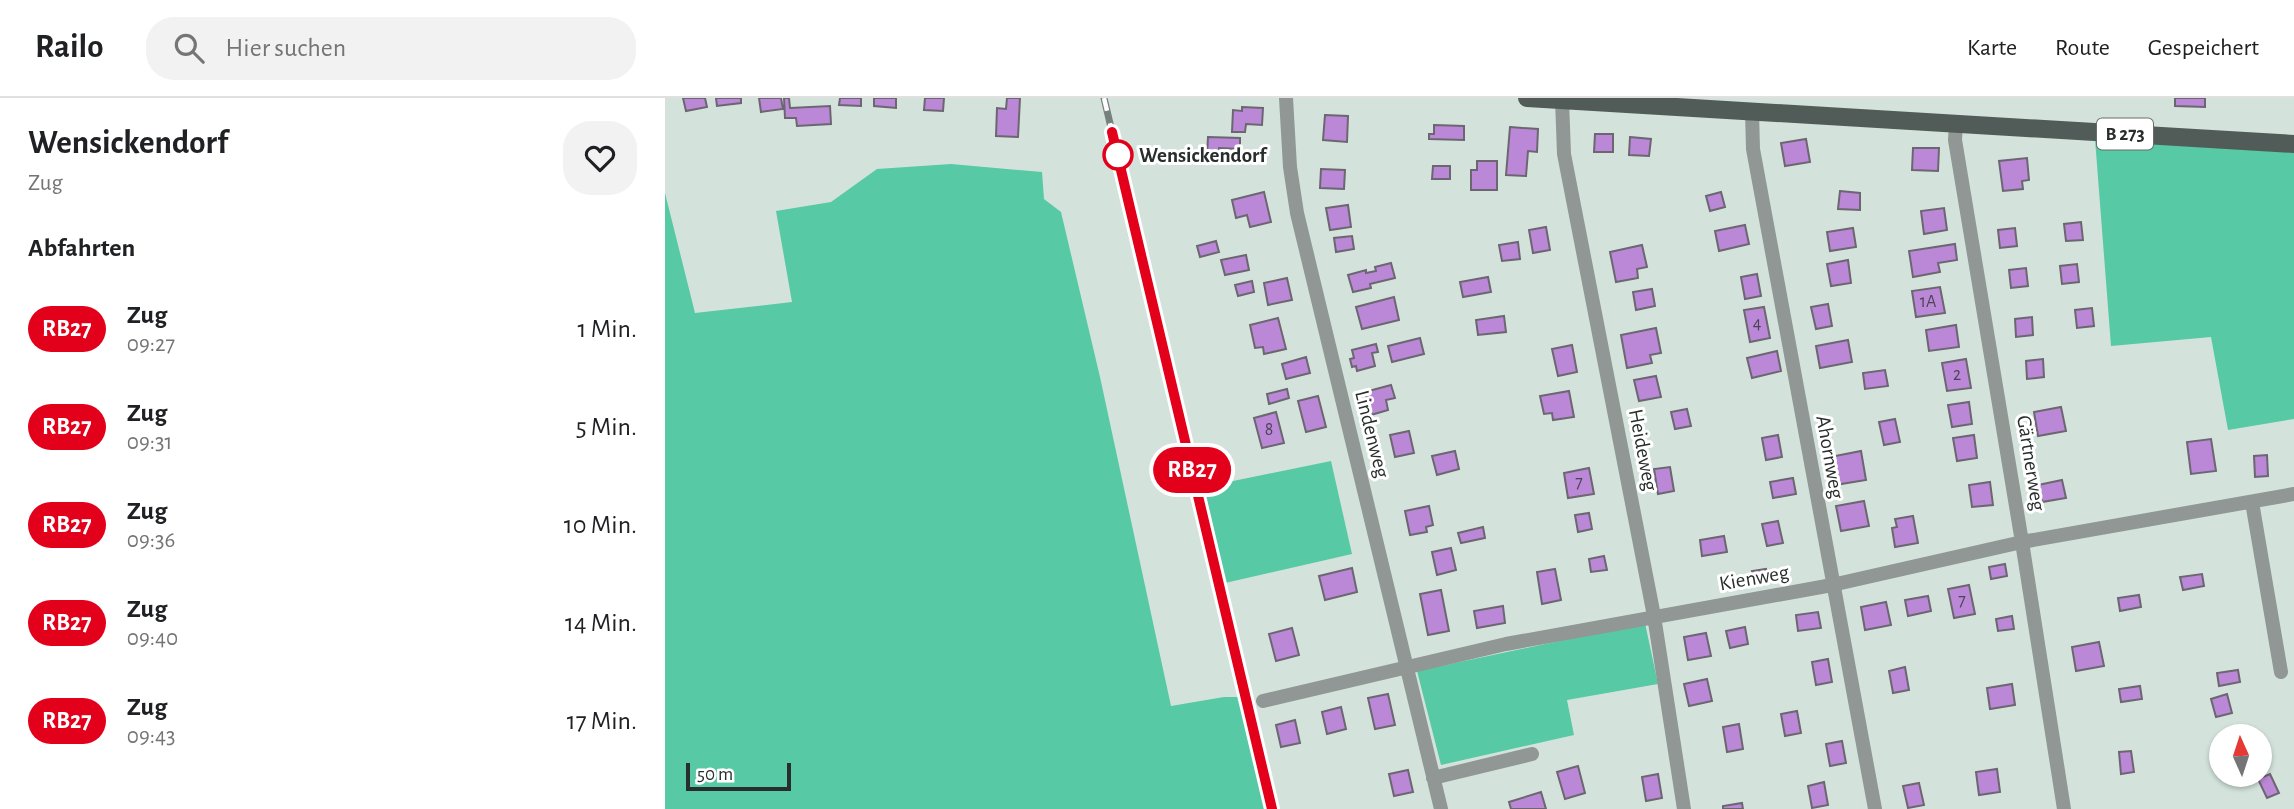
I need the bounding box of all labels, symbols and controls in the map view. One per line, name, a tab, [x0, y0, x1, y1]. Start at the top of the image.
search box	[146, 17, 636, 80]
icon: search	[170, 29, 208, 67]
text: Railo	[35, 31, 104, 64]
text: Hier suchen	[226, 35, 346, 61]
text: Karte	[1967, 36, 2017, 60]
text: Route	[2055, 36, 2110, 60]
text: Gespeichert	[2148, 36, 2259, 60]
road number: B 273	[2097, 118, 2153, 150]
button: heart	[563, 121, 637, 195]
text: Wensickendorf	[28, 127, 228, 160]
marker: Wensickendorf	[1103, 140, 1133, 170]
place label: Wensickendorf	[1139, 145, 1268, 166]
text: Zug	[28, 172, 63, 195]
text: Abfahrten	[28, 235, 135, 261]
house number: 1A	[1920, 293, 1937, 311]
text: Zug	[127, 302, 167, 328]
house number: 4	[1753, 315, 1762, 333]
text: 1 Min.	[578, 316, 637, 342]
text: RB27	[42, 317, 92, 341]
text: 09:27	[127, 333, 175, 356]
house number: 2	[1953, 366, 1961, 384]
street label: Lindenweg	[1351, 388, 1393, 481]
text: Zug	[127, 400, 167, 426]
street label: Heideweg	[1625, 407, 1661, 493]
text: 5 Min.	[576, 414, 637, 440]
street label: Ahornweg	[1812, 414, 1848, 501]
street label: Gärtnerweg	[2013, 414, 2049, 513]
text: RB27	[42, 415, 92, 439]
house number: 8	[1265, 421, 1273, 439]
text: 09:31	[127, 431, 172, 454]
line badge: RB27	[1143, 447, 1241, 493]
text: RB27	[1167, 458, 1217, 482]
house number: 7	[1575, 474, 1583, 492]
text: Zug	[127, 498, 167, 524]
text: 10 Min.	[564, 512, 637, 538]
text: RB27	[42, 513, 92, 537]
text: 09:36	[127, 529, 175, 552]
street label: Kienweg	[1718, 561, 1791, 594]
house number: 7	[1958, 592, 1966, 610]
text: Zug	[127, 596, 167, 622]
text: 14 Min.	[565, 610, 637, 636]
text: RB27	[42, 611, 92, 635]
text: 09:40	[127, 627, 178, 650]
text: Zug	[127, 694, 167, 720]
text: 17 Min.	[567, 708, 637, 734]
text: RB27	[42, 709, 92, 733]
north arrow	[2209, 724, 2271, 788]
map controls	[2209, 724, 2272, 787]
text: 09:43	[127, 725, 176, 748]
scale bar	[686, 760, 791, 792]
text: 50 m	[697, 765, 733, 784]

